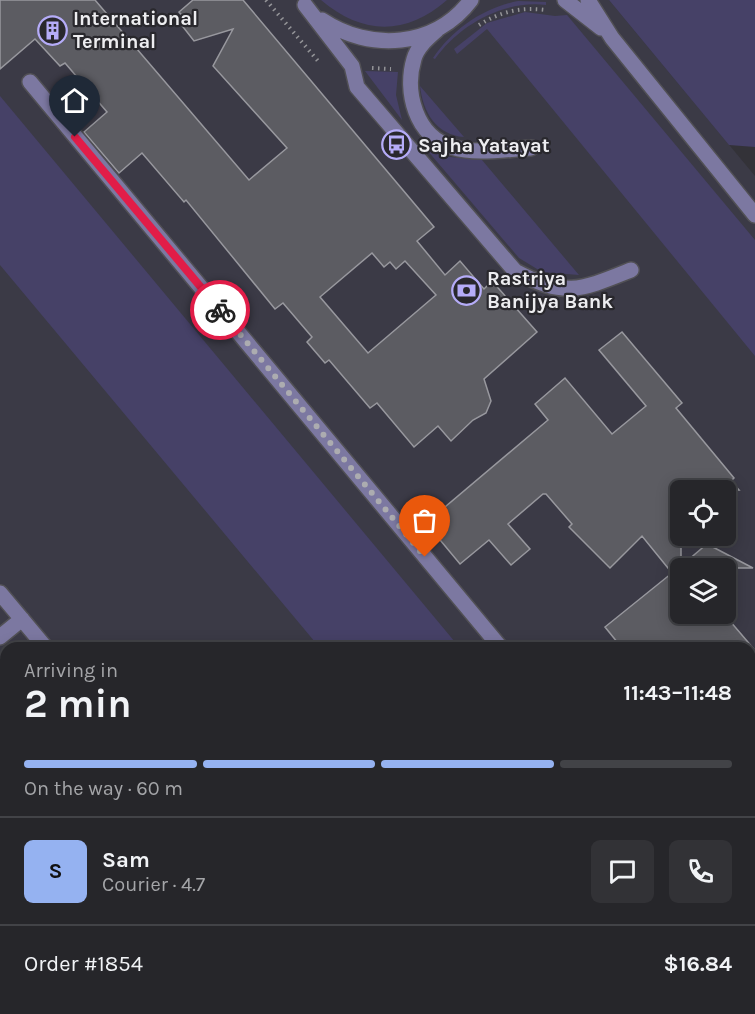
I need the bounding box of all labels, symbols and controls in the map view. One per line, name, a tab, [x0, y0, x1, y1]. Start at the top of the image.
place label: International Terminal	[73, 7, 198, 53]
building icon: International Terminal	[36, 14, 68, 46]
pin	[49, 75, 100, 137]
icon: home	[58, 84, 91, 117]
bus stop icon: Sajha Yatayat	[381, 129, 413, 161]
place label: Sajha Yatayat	[418, 134, 550, 157]
place label: Rastriya Banijya Bank	[487, 267, 613, 313]
bank icon: Rastriya Banijya Bank	[450, 274, 482, 306]
courier	[190, 280, 250, 340]
icon: bike	[204, 294, 237, 327]
map controls	[670, 480, 736, 624]
button: locate	[670, 480, 736, 546]
pin	[399, 495, 450, 557]
icon: bag	[408, 504, 441, 537]
button: layers	[670, 558, 736, 624]
text: Arriving in	[24, 659, 118, 682]
text: 11:43–11:48	[623, 680, 732, 706]
text: 2 min	[24, 681, 132, 727]
text: On the way · 60 m	[24, 777, 183, 800]
button: chat	[591, 840, 654, 903]
button: phone	[669, 840, 732, 903]
text: Sam	[102, 847, 150, 873]
text: S	[48, 858, 63, 884]
text: Courier · 4.7	[102, 873, 205, 896]
text: Order #1854	[24, 951, 143, 977]
text: $16.84	[664, 951, 732, 977]

